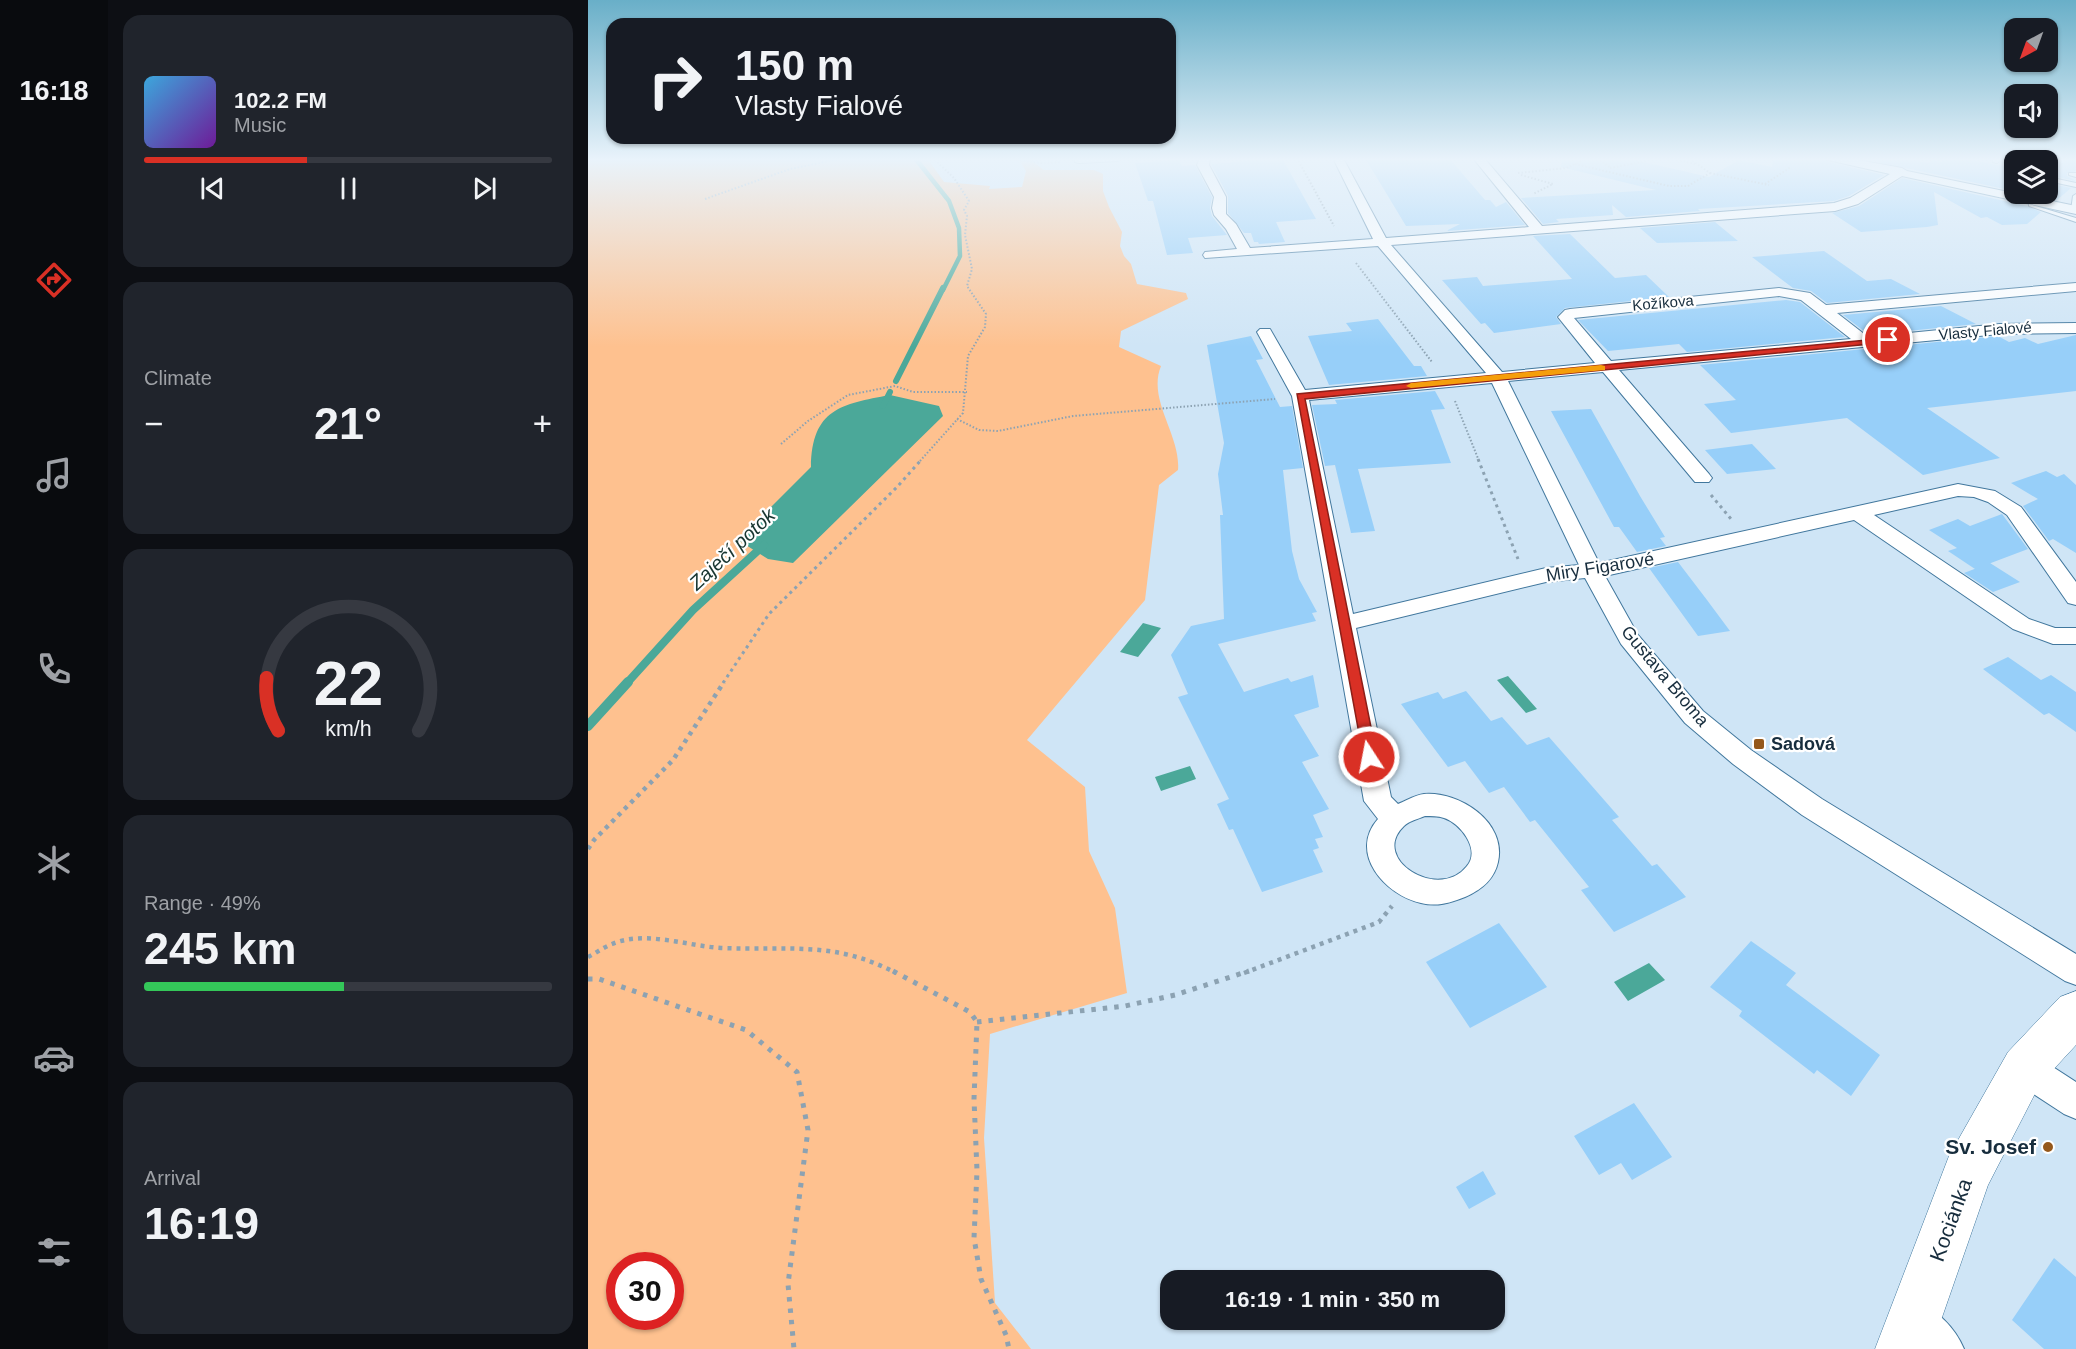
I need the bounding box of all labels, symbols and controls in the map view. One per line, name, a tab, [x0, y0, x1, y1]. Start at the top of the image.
north arrow	[2004, 18, 2058, 72]
map controls	[2004, 18, 2058, 204]
icon: right	[636, 42, 714, 120]
text: 150 m	[735, 42, 854, 89]
text: 16:18	[19, 76, 89, 106]
button: sound	[2004, 84, 2058, 138]
text: 102.2 FM	[234, 88, 327, 113]
text: Vlasty Fialové	[735, 91, 903, 121]
text: Music	[234, 114, 286, 136]
button: layers	[2004, 150, 2058, 204]
icon: previous	[196, 172, 229, 205]
icon: pause	[332, 172, 365, 205]
icon: next	[468, 172, 501, 205]
icon: directions	[33, 259, 75, 301]
street label: Kožíkova	[1631, 291, 1695, 314]
pin	[1862, 314, 1913, 365]
street label: Vlasty Fialové	[1938, 318, 2032, 343]
icon: arrive	[1871, 323, 1904, 356]
text: Climate	[144, 367, 212, 389]
text: 21°	[314, 398, 382, 449]
text: −	[144, 405, 163, 442]
text: +	[533, 405, 552, 442]
icon: music	[33, 454, 75, 496]
water label: Zaječí potok	[684, 503, 780, 595]
street label: Miry Figarové	[1545, 549, 1655, 585]
street label: Gustava Broma	[1617, 622, 1713, 731]
icon: phone	[33, 648, 75, 690]
text: 22	[313, 650, 383, 719]
text: km/h	[325, 718, 371, 742]
position arrow	[1337, 725, 1401, 789]
place label: Sadová	[1771, 734, 1836, 754]
marker: Sadová	[1752, 737, 1766, 751]
icon: climate	[33, 842, 75, 884]
text: Range · 49%	[144, 892, 261, 914]
text: 245 km	[144, 923, 297, 974]
icon: car	[33, 1037, 75, 1079]
place label: Sv. Josef	[1945, 1135, 2037, 1158]
marker: Sv. Josef	[2041, 1140, 2055, 1154]
text: Arrival	[144, 1167, 201, 1189]
street label: Kociánka	[1925, 1175, 1976, 1264]
text: 16:19	[144, 1198, 259, 1249]
icon: filters	[33, 1231, 75, 1273]
speed limit sign: 30	[606, 1252, 684, 1330]
text: 16:19 · 1 min · 350 m	[1225, 1287, 1440, 1312]

